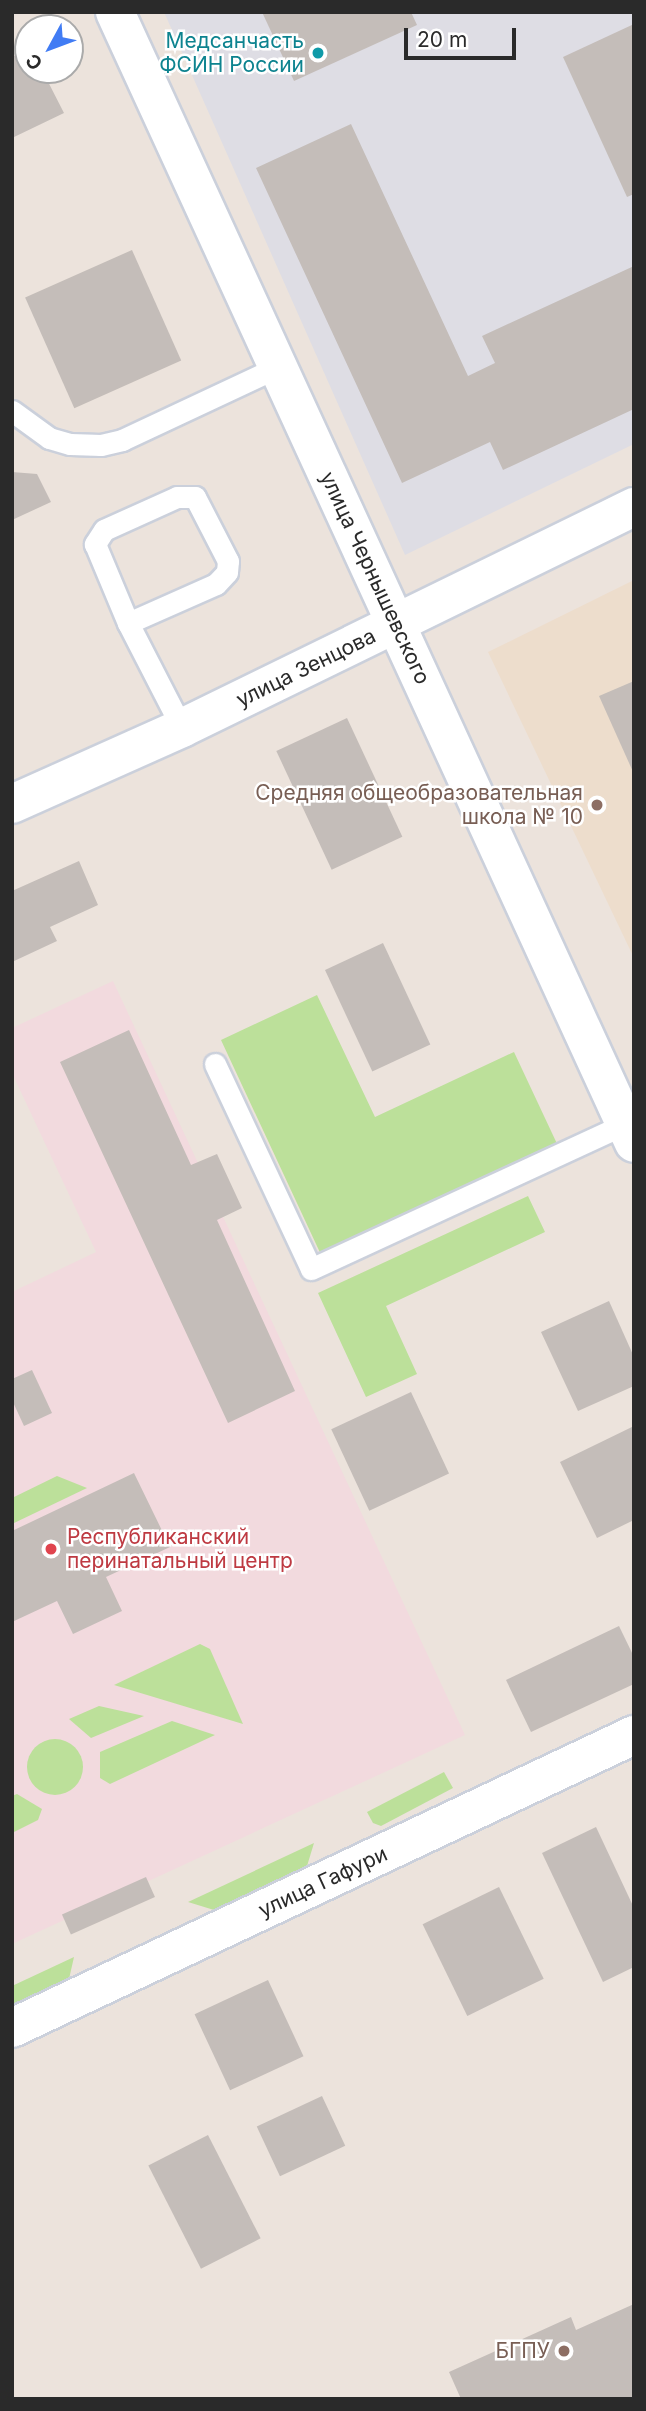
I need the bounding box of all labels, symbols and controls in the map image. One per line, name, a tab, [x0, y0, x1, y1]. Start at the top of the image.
north arrow	[14, 14, 84, 84]
scale bar	[408, 14, 520, 58]
text: 20 m	[417, 27, 467, 52]
place label: Медсанчасть ФСИН России	[159, 28, 304, 78]
marker: Медсанчасть ФСИН России	[310, 45, 326, 61]
text: С	[21, 49, 48, 75]
street label: улица Чернышевского	[315, 468, 435, 688]
street label: улица Зенцова	[232, 623, 380, 713]
place label: Средняя общеобразовательная школа № 10	[255, 780, 583, 830]
marker: Средняя общеобразовательная школа № 10	[589, 797, 605, 813]
place label: Республиканский перинатальный центр	[67, 1524, 293, 1574]
marker: Республиканский перинатальный центр	[41, 1539, 61, 1559]
street label: улица Гафури	[255, 1841, 391, 1923]
place label: БГПУ	[495, 2338, 550, 2364]
marker: БГПУ	[556, 2343, 572, 2359]

